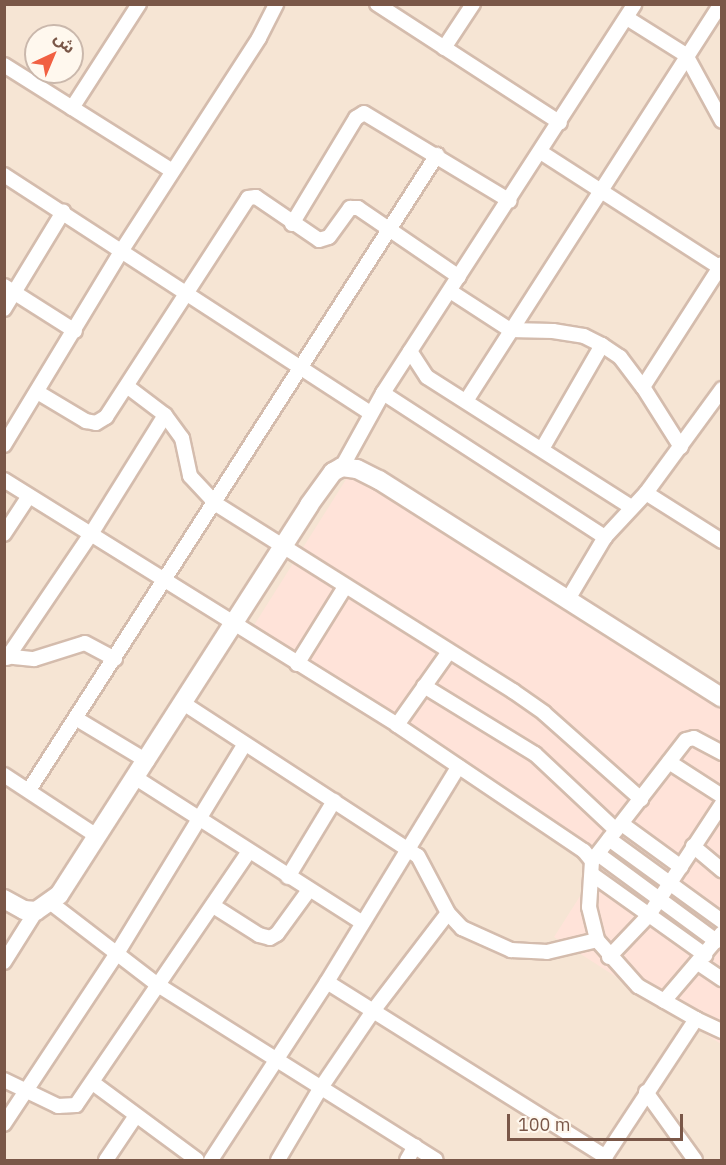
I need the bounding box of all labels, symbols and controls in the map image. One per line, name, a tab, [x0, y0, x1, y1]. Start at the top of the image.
north arrow	[24, 24, 84, 84]
text: ش	[50, 28, 80, 57]
scale bar	[510, 1102, 686, 1140]
text: 100 m	[518, 1113, 570, 1136]

